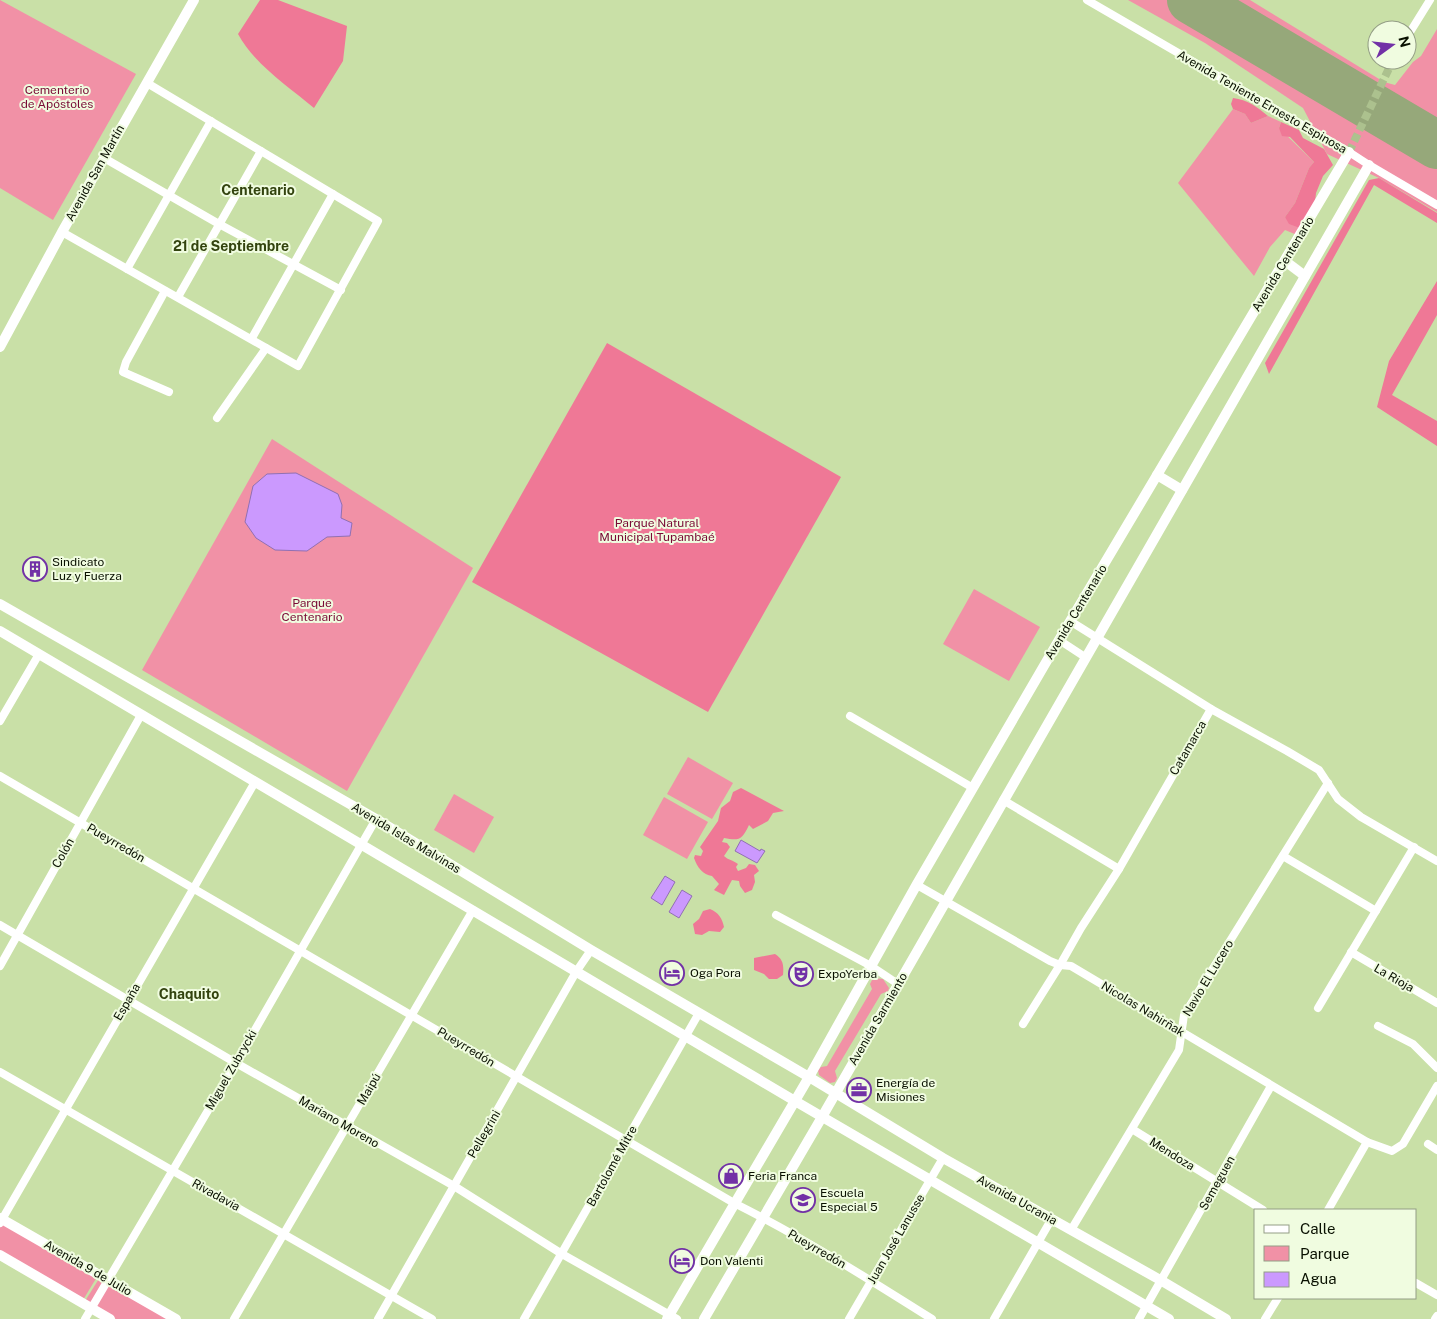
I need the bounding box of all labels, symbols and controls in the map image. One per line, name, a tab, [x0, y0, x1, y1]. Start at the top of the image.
north arrow	[1367, 20, 1417, 70]
text: N	[1395, 34, 1414, 49]
street label: Avenida Teniente Ernesto Espinosa	[1175, 48, 1349, 156]
park label: Cementerio de Apóstoles	[21, 83, 93, 111]
street label: Avenida San Martín	[63, 122, 127, 224]
district label: Centenario	[221, 182, 295, 198]
street label: Avenida Centenario	[1249, 214, 1317, 314]
district label: 21 de Septiembre	[173, 238, 289, 254]
park label: Parque Natural Municipal Tupambaé	[599, 516, 715, 544]
place label: Sindicato Luz y Fuerza	[52, 555, 122, 583]
building icon: Sindicato Luz y Fuerza	[22, 556, 48, 582]
street label: Avenida Centenario	[1042, 562, 1110, 662]
park label: Parque Centenario	[282, 596, 343, 624]
street label: Catamarca	[1167, 718, 1209, 778]
street label: Avenida Islas Malvinas	[349, 800, 463, 876]
street label: Pueyrredón	[85, 821, 148, 865]
street label: Colón	[49, 836, 77, 870]
street label: Navio El Lucero	[1180, 937, 1236, 1019]
hotel icon: Oga Pora	[659, 960, 685, 986]
theatre icon: ExpoYerba	[788, 961, 814, 987]
street label: La Rioja	[1372, 961, 1416, 995]
place label: Oga Pora	[690, 966, 741, 980]
place label: ExpoYerba	[818, 967, 877, 981]
street label: Avenida Sarmiento	[846, 970, 910, 1068]
street label: Nicolas Nahirñak	[1099, 979, 1188, 1040]
street label: España	[111, 981, 143, 1023]
district label: Chaquito	[159, 986, 219, 1002]
street label: Pueyrredón	[435, 1024, 497, 1070]
street label: Miguel Zubrycki	[202, 1027, 260, 1113]
street label: Maipú	[354, 1071, 384, 1107]
place label: Energía de Misiones	[876, 1076, 935, 1104]
office icon: Energía de Misiones	[846, 1077, 872, 1103]
street label: Mariano Moreno	[296, 1093, 382, 1151]
street label: Pellegrini	[465, 1108, 503, 1160]
street label: Bartolomé Mitre	[584, 1123, 640, 1209]
street label: Mendoza	[1147, 1135, 1197, 1173]
street label: Semeguen	[1196, 1153, 1238, 1213]
shop icon: Feria Franca	[718, 1163, 744, 1189]
place label: Feria Franca	[748, 1169, 817, 1183]
street label: Avenida Ucrania	[974, 1172, 1060, 1228]
street label: Rivadavia	[190, 1176, 242, 1214]
place label: Escuela Especial 5	[820, 1186, 878, 1214]
school or university icon: Escuela Especial 5	[790, 1187, 816, 1213]
street label: Juan José Lanusse	[865, 1191, 928, 1286]
legend	[1254, 1209, 1417, 1299]
text: Calle	[1300, 1220, 1336, 1237]
street label: Pueyrredón	[786, 1227, 849, 1271]
street label: Avenida 9 de Julio	[42, 1237, 135, 1299]
text: Parque	[1300, 1245, 1350, 1262]
hotel icon: Don Valenti	[669, 1248, 695, 1274]
place label: Don Valenti	[700, 1254, 763, 1268]
text: Agua	[1300, 1270, 1337, 1287]

